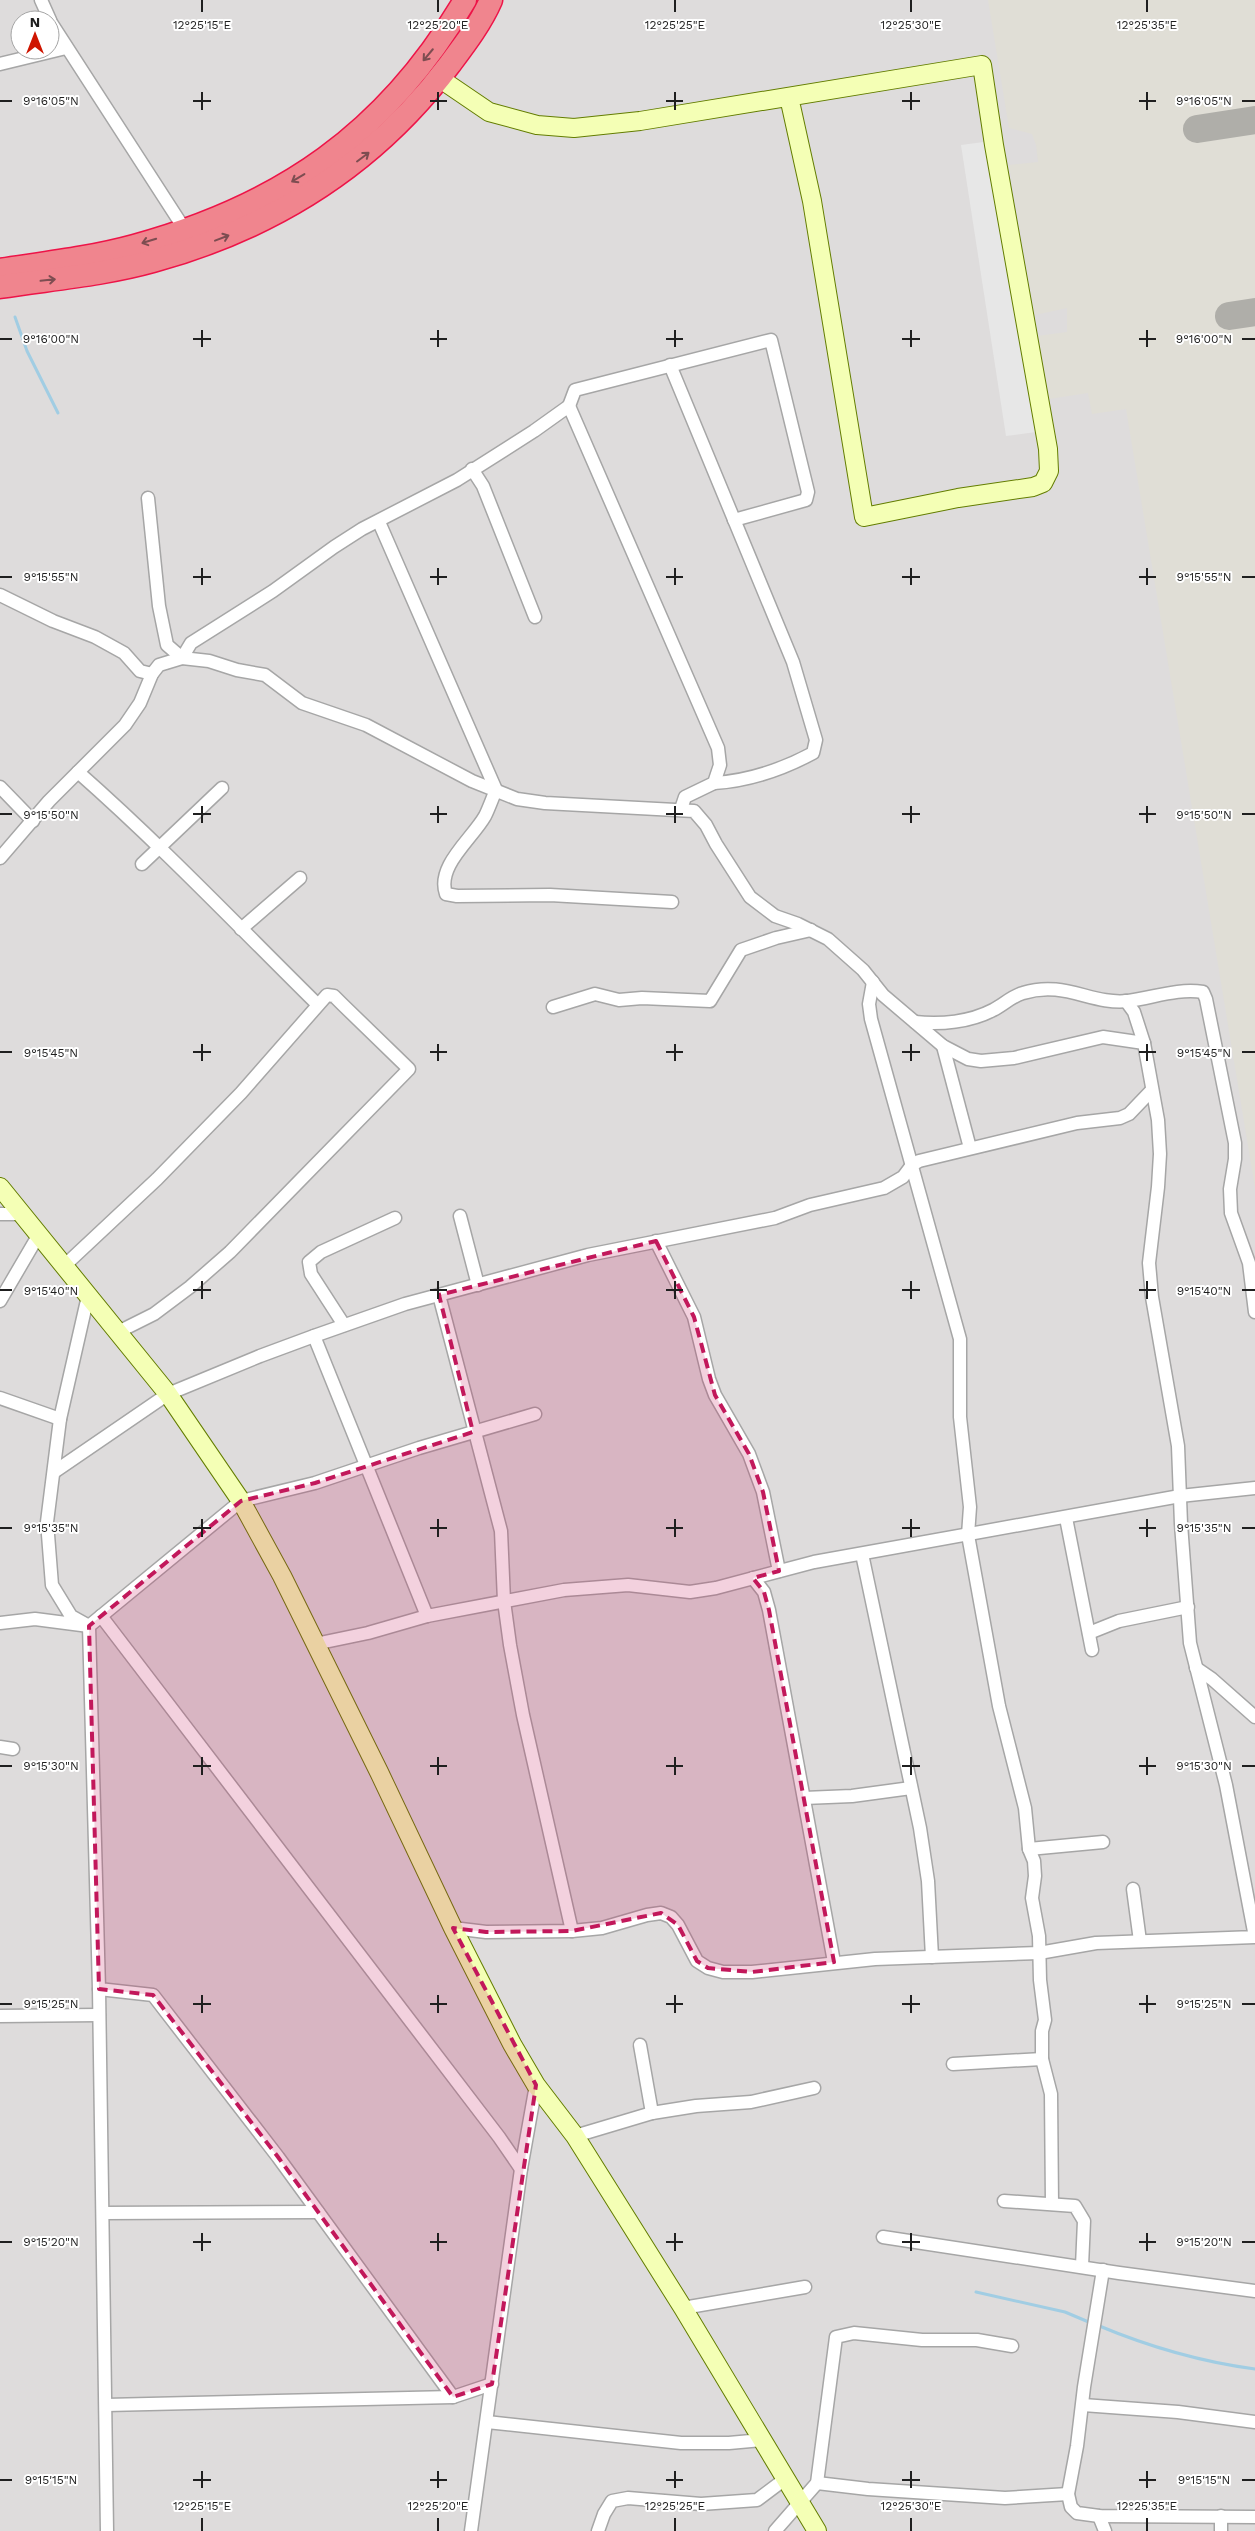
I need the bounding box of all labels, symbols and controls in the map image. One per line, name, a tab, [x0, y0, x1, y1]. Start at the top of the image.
north arrow	[10, 10, 60, 60]
text: N	[30, 14, 40, 30]
text: 12°25'15"E	[173, 18, 231, 32]
text: 12°25'20"E	[408, 18, 469, 32]
text: 12°25'25"E	[645, 18, 706, 32]
text: 12°25'30"E	[881, 18, 942, 32]
text: 12°25'35"E	[1117, 18, 1178, 32]
one-way arrow	[423, 49, 434, 62]
text: 9°16'05"N	[23, 94, 79, 108]
text: 9°16'05"N	[1176, 94, 1232, 108]
one-way arrow	[356, 152, 370, 162]
one-way arrow	[291, 173, 305, 183]
one-way arrow	[215, 232, 230, 241]
one-way arrow	[141, 237, 157, 247]
one-way arrow	[40, 275, 56, 285]
text: 9°16'00"N	[23, 332, 79, 346]
text: 9°16'00"N	[1176, 332, 1232, 346]
text: 9°15'55"N	[23, 570, 79, 584]
text: 9°15'55"N	[1176, 570, 1232, 584]
text: 9°15'50"N	[23, 808, 79, 822]
text: 9°15'50"N	[1176, 808, 1232, 822]
text: 9°15'45"N	[24, 1046, 78, 1060]
text: 9°15'45"N	[1177, 1046, 1231, 1060]
text: 9°15'40"N	[24, 1284, 78, 1298]
text: 9°15'40"N	[1177, 1284, 1231, 1298]
text: 9°15'35"N	[23, 1521, 79, 1535]
text: 9°15'35"N	[1176, 1521, 1232, 1535]
text: 9°15'30"N	[23, 1759, 79, 1773]
text: 9°15'30"N	[1176, 1759, 1232, 1773]
text: 9°15'25"N	[23, 1997, 79, 2011]
text: 9°15'25"N	[1176, 1997, 1232, 2011]
text: 9°15'20"N	[23, 2235, 79, 2249]
text: 9°15'20"N	[1176, 2235, 1232, 2249]
text: 9°15'15"N	[25, 2473, 77, 2487]
text: 9°15'15"N	[1178, 2473, 1230, 2487]
text: 12°25'15"E	[173, 2499, 231, 2513]
text: 12°25'20"E	[408, 2499, 469, 2513]
text: 12°25'25"E	[645, 2499, 706, 2513]
text: 12°25'30"E	[881, 2499, 942, 2513]
text: 12°25'35"E	[1117, 2499, 1178, 2513]

